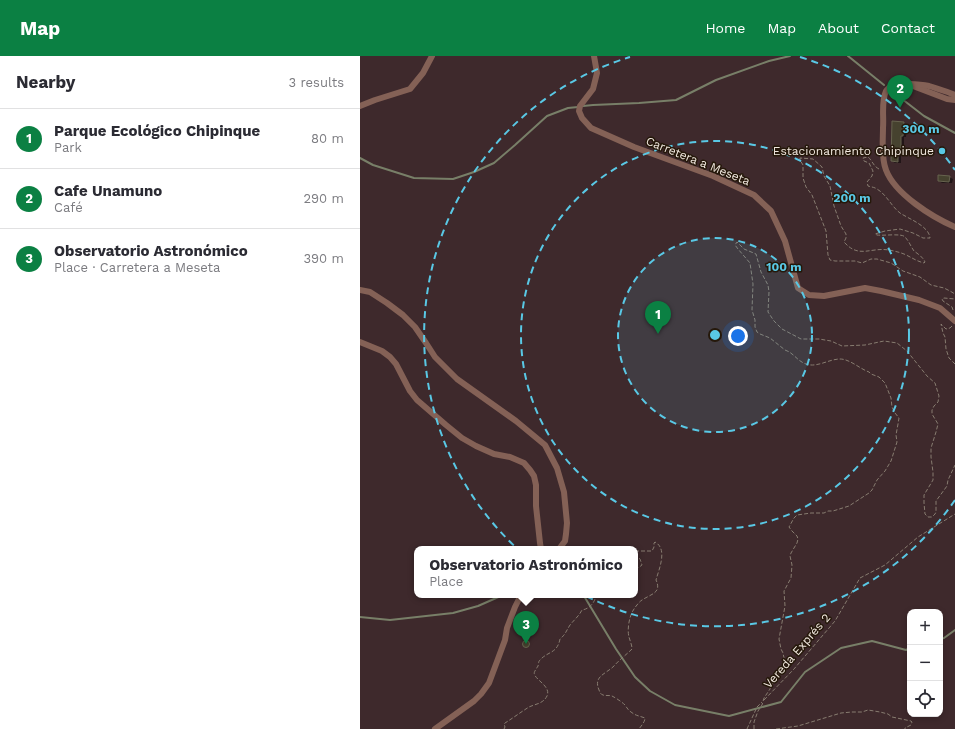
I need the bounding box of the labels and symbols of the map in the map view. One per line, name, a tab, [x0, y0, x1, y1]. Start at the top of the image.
pin: 2	[887, 75, 913, 108]
text: 300 m	[902, 122, 940, 136]
street label: Carretera a Meseta	[644, 134, 752, 188]
place label: Estacionamiento Chipinque	[773, 144, 934, 158]
marker: Estacionamiento Chipinque	[937, 146, 947, 156]
text: 200 m	[833, 191, 871, 205]
text: 100 m	[766, 260, 802, 274]
pin: 1	[645, 301, 671, 334]
your location	[728, 326, 748, 346]
centre of rings	[708, 328, 722, 342]
pin: 3	[513, 611, 539, 644]
street label: Vereda Exprés 2	[761, 611, 833, 691]

